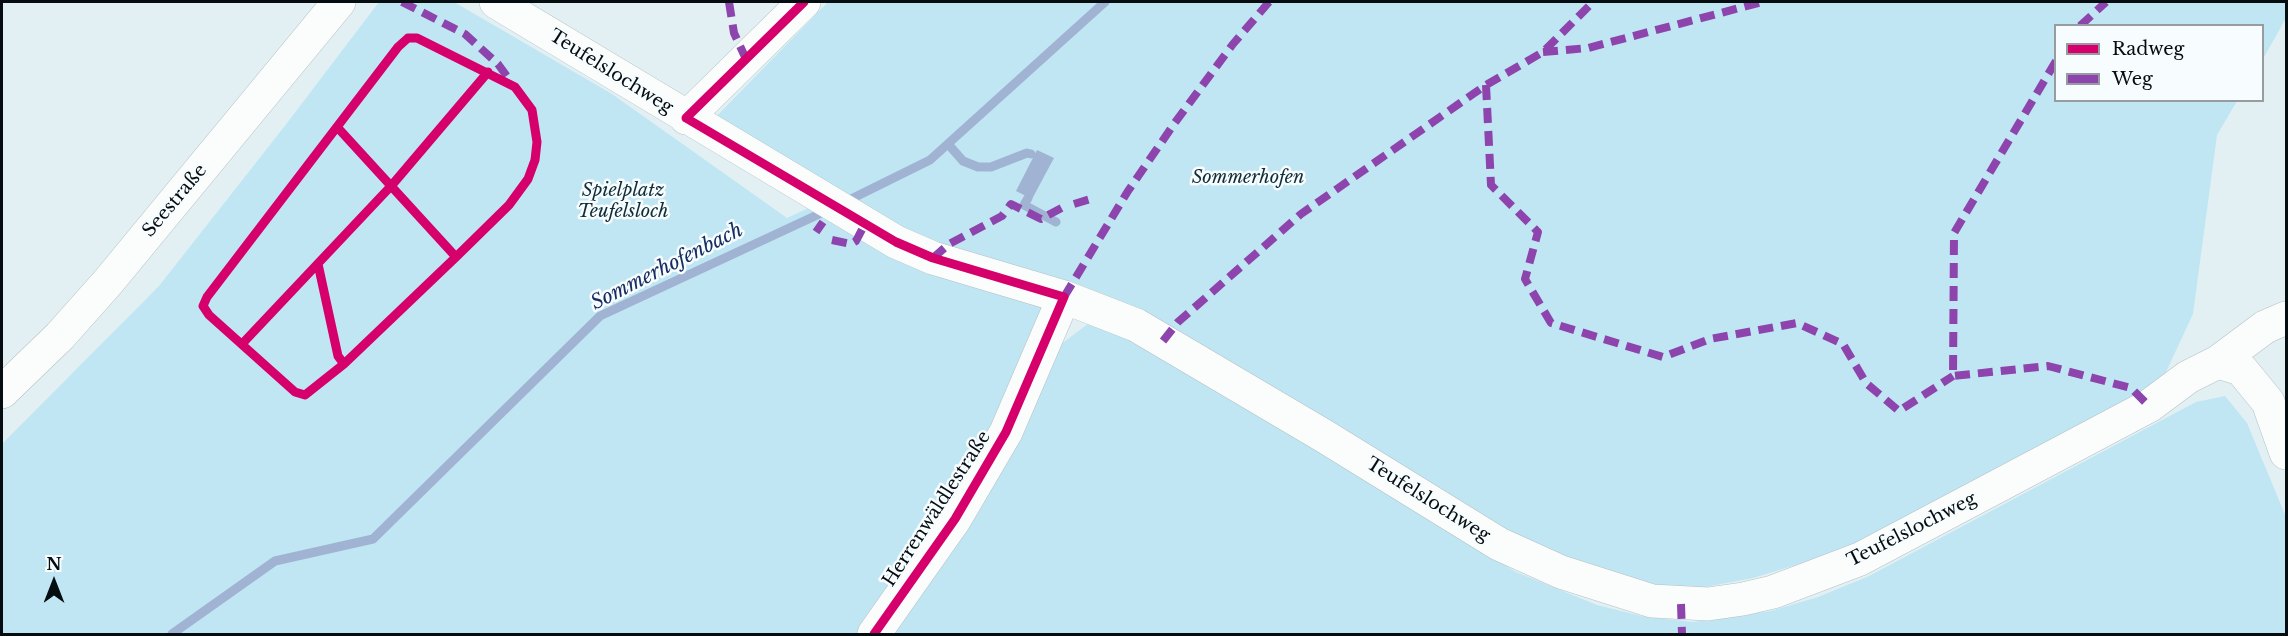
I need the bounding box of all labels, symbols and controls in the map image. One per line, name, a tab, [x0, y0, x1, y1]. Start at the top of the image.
legend	[2054, 24, 2264, 102]
street label: Teufelslochweg	[545, 25, 677, 119]
text: Radweg	[2112, 38, 2184, 60]
text: Weg	[2112, 68, 2153, 90]
street label: Seestraße	[138, 160, 212, 242]
park label: Sommerhofen	[1192, 167, 1304, 189]
park label: Spielplatz Teufelsloch	[578, 180, 668, 222]
water label: Sommerhofenbach	[587, 218, 747, 316]
street label: Herrenwäldlestraße	[879, 427, 995, 591]
street label: Teufelslochweg	[1362, 453, 1494, 547]
street label: Teufelslochweg	[1844, 488, 1980, 572]
north arrow	[24, 552, 84, 612]
text: N	[46, 554, 62, 574]

